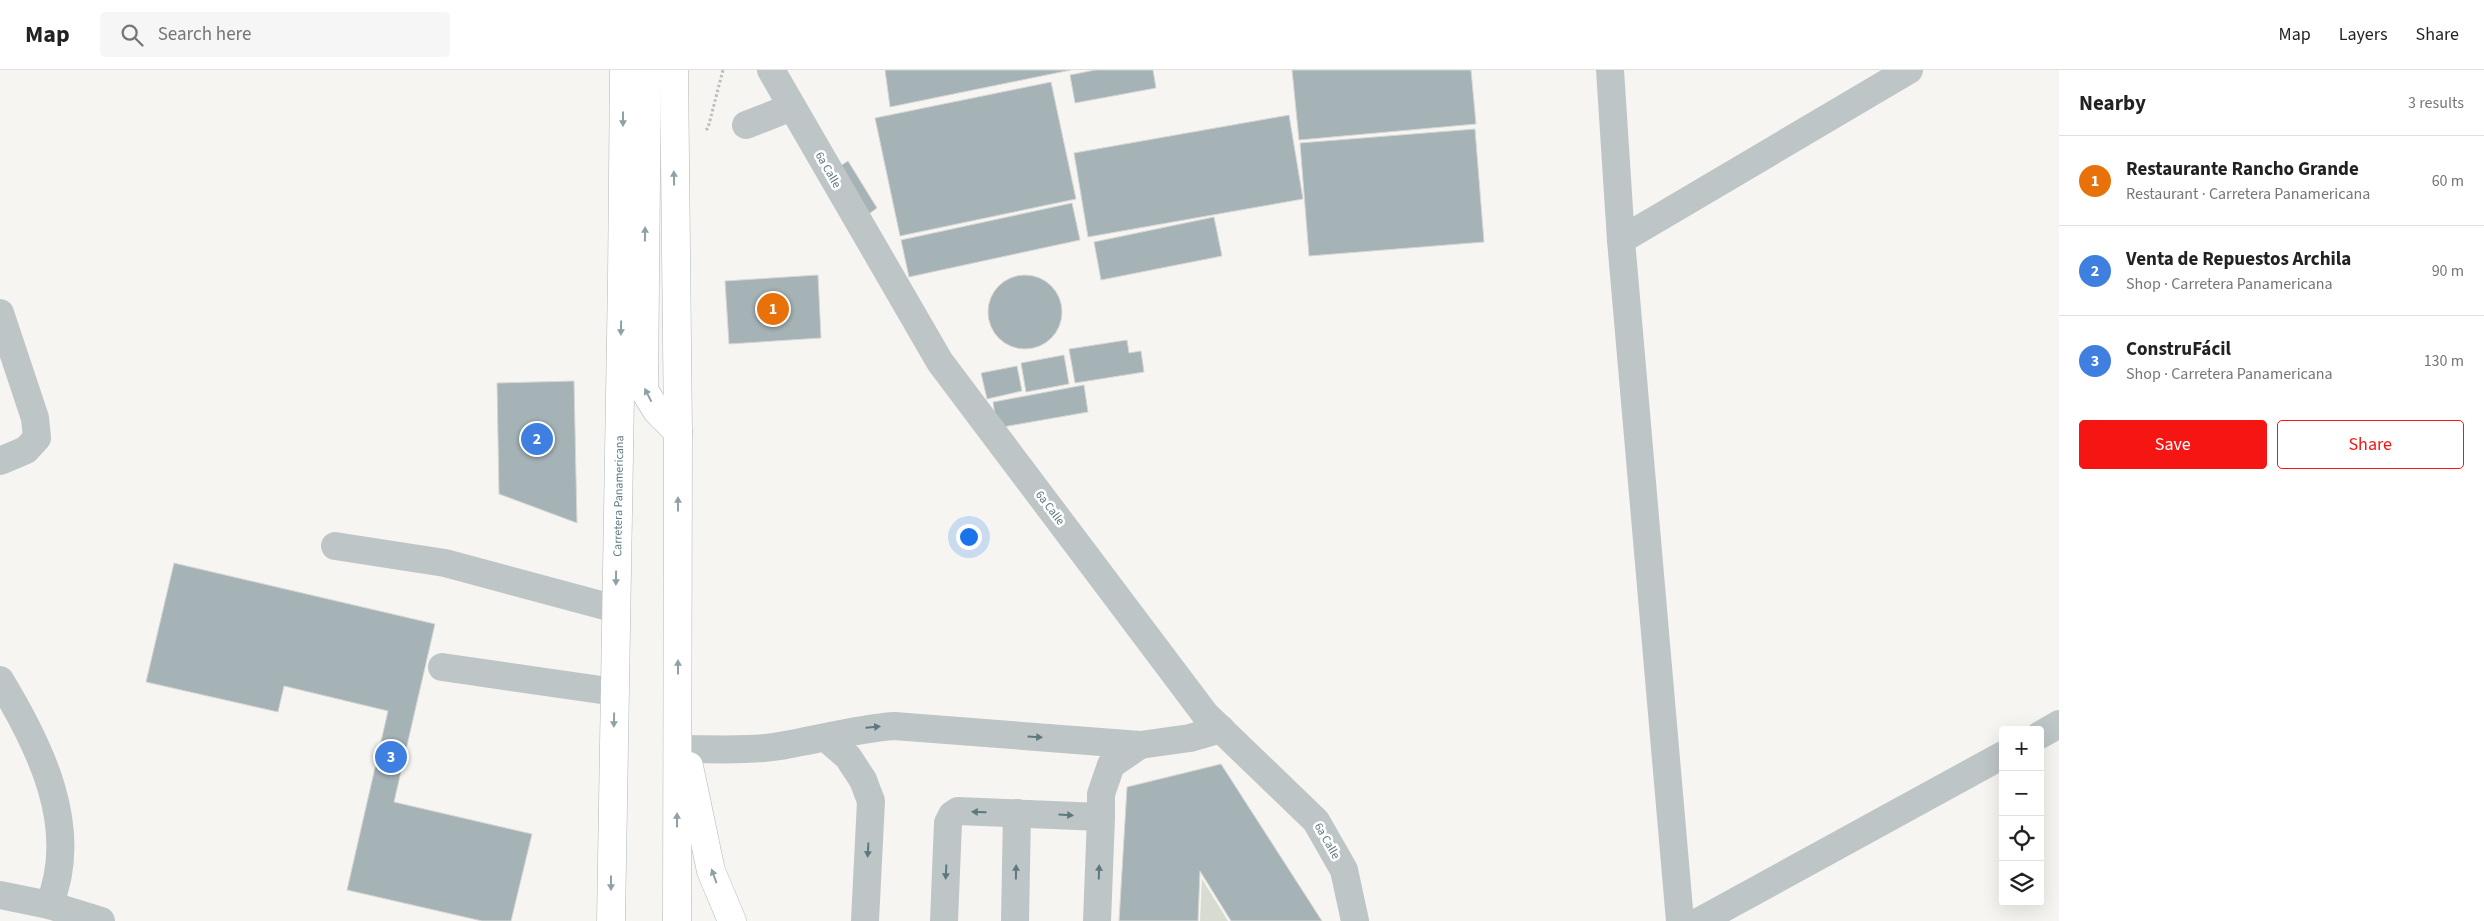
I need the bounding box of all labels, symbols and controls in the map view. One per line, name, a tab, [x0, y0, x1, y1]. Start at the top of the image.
search box	[100, 12, 450, 57]
text: Map	[25, 17, 70, 52]
icon: search	[118, 21, 146, 49]
text: Search here	[158, 21, 251, 48]
text: Map	[2279, 22, 2311, 47]
text: Layers	[2339, 22, 2388, 47]
text: Share	[2416, 22, 2459, 47]
text: Nearby	[2079, 88, 2146, 118]
text: 3 results	[2408, 92, 2464, 114]
one-way arrow	[619, 111, 627, 127]
street label: 6a Calle	[811, 149, 845, 191]
text: Restaurante Rancho Grande	[2126, 156, 2359, 183]
one-way arrow	[670, 169, 678, 185]
text: 1	[2091, 170, 2099, 192]
text: 60 m	[2432, 170, 2464, 192]
text: Restaurant · Carretera Panamericana	[2126, 183, 2370, 205]
one-way arrow	[641, 225, 649, 241]
text: Venta de Repuestos Archila	[2126, 246, 2351, 273]
text: 2	[2091, 260, 2099, 282]
text: 90 m	[2432, 260, 2464, 282]
text: Shop · Carretera Panamericana	[2126, 273, 2333, 295]
pin: 1	[757, 290, 789, 328]
one-way arrow	[617, 320, 625, 336]
text: ConstruFácil	[2126, 336, 2231, 363]
text: 3	[2091, 350, 2099, 372]
text: 130 m	[2424, 350, 2464, 372]
text: Shop · Carretera Panamericana	[2126, 363, 2333, 385]
one-way arrow	[644, 388, 652, 402]
pin: 2	[521, 420, 553, 458]
button: Save	[2079, 420, 2267, 469]
button: Share	[2277, 420, 2464, 469]
street label: Carretera Panamericana	[609, 435, 628, 557]
street label: 6a Calle	[1031, 487, 1069, 529]
one-way arrow	[674, 496, 682, 512]
your location	[956, 524, 982, 550]
one-way arrow	[612, 570, 620, 586]
one-way arrow	[674, 658, 682, 674]
one-way arrow	[610, 713, 618, 729]
one-way arrow	[866, 723, 882, 731]
map controls	[1999, 726, 2044, 906]
button: +	[1999, 726, 2044, 771]
one-way arrow	[1028, 733, 1044, 741]
pin: 3	[375, 738, 407, 776]
button: −	[1999, 771, 2044, 816]
one-way arrow	[971, 807, 987, 815]
one-way arrow	[673, 812, 681, 828]
one-way arrow	[1058, 812, 1074, 820]
button: locate	[1999, 816, 2044, 861]
street label: 6a Calle	[1310, 820, 1344, 862]
one-way arrow	[864, 842, 872, 858]
button: layers	[1999, 861, 2044, 906]
one-way arrow	[941, 864, 949, 880]
one-way arrow	[1012, 864, 1020, 880]
one-way arrow	[1095, 864, 1103, 880]
one-way arrow	[710, 868, 718, 883]
one-way arrow	[607, 875, 615, 891]

